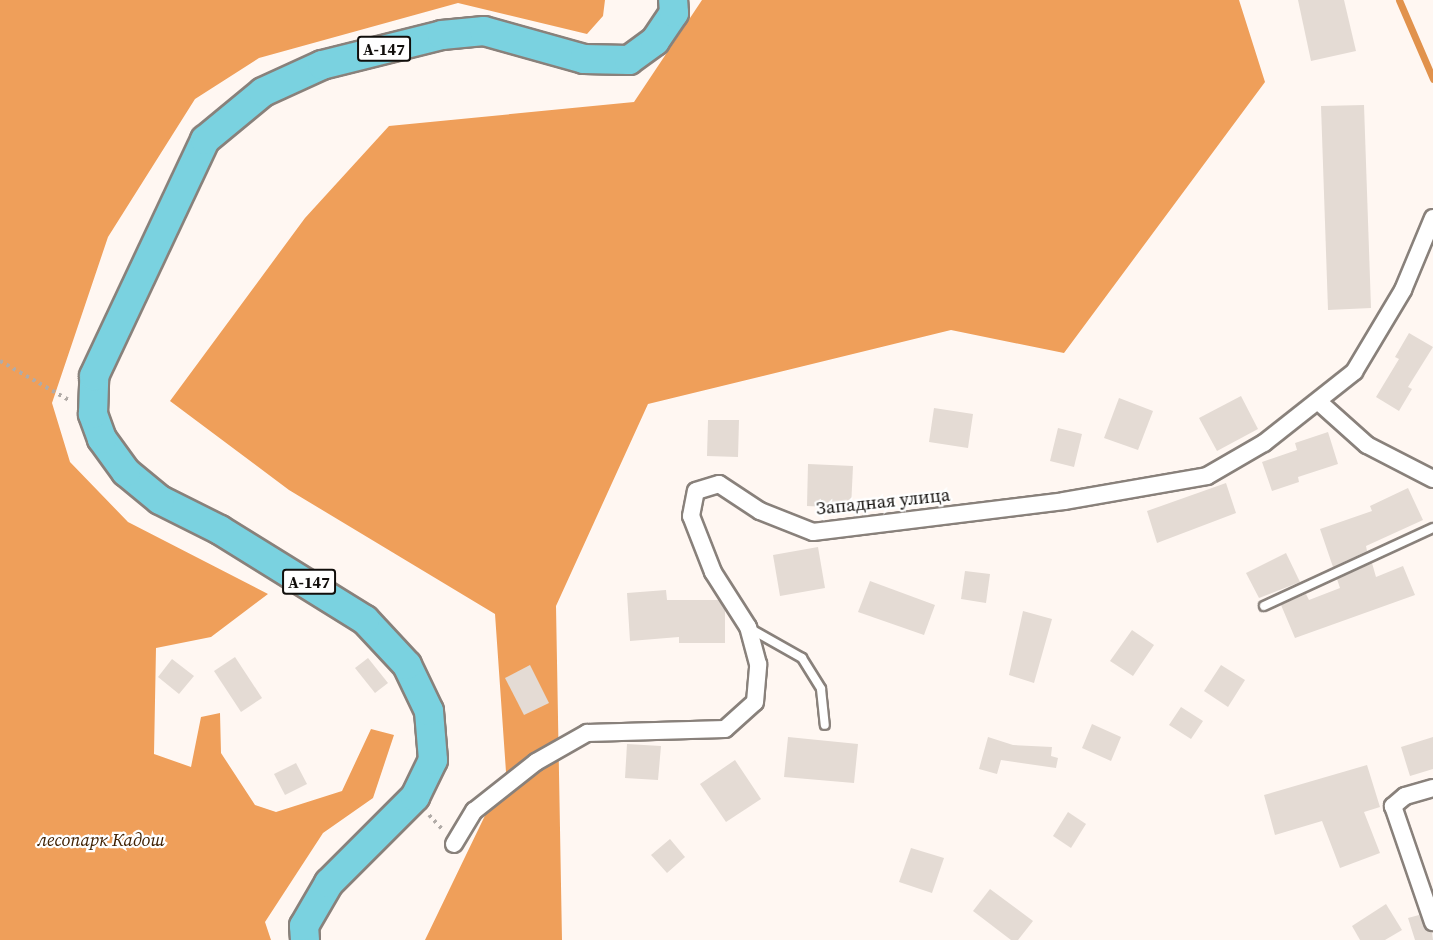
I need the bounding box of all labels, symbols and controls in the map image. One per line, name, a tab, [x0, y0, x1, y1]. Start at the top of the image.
road number: А-147	[357, 36, 411, 62]
street label: Западная улица	[815, 484, 951, 520]
road number: А-147	[282, 569, 336, 595]
park label: лесопарк Кадош	[37, 829, 165, 851]

